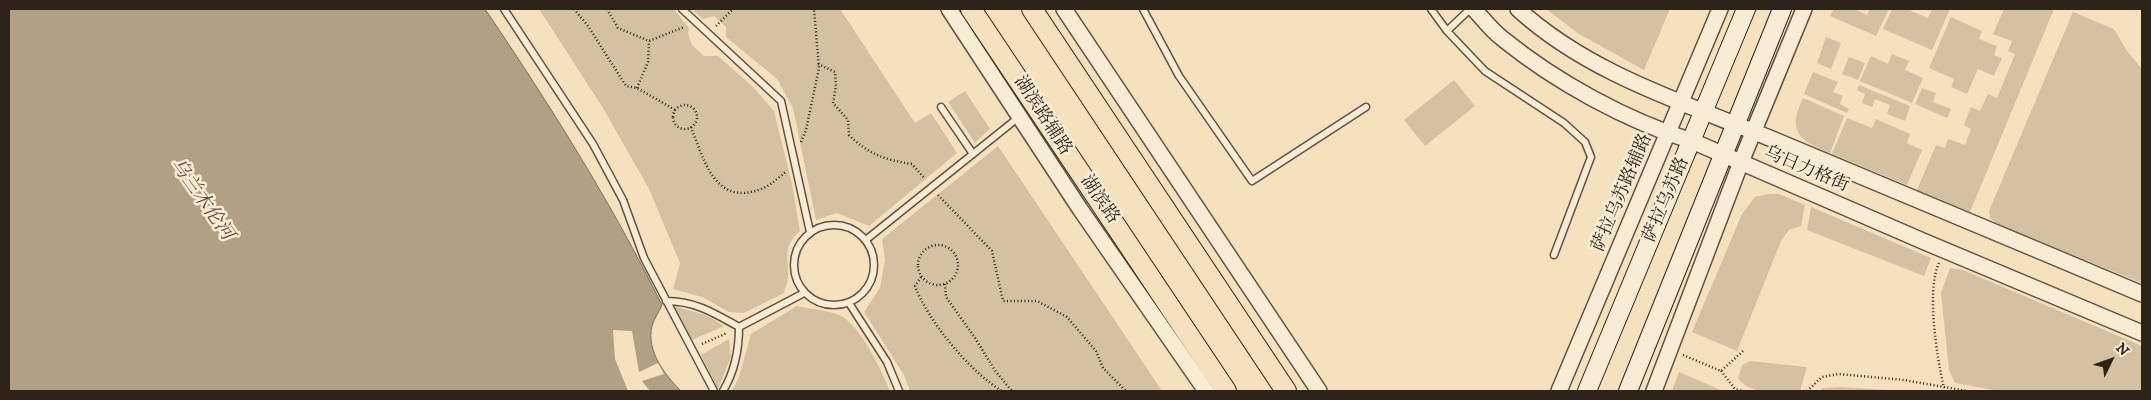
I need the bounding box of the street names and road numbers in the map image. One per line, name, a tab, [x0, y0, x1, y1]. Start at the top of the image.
street label: 湖滨路辅路	[1008, 72, 1076, 160]
street label: 萨拉乌苏路辅路	[1588, 131, 1658, 255]
street label: 乌日力格街	[1760, 142, 1852, 198]
street label: 萨拉乌苏路	[1639, 154, 1695, 246]
street label: 湖滨路	[1075, 172, 1123, 228]

